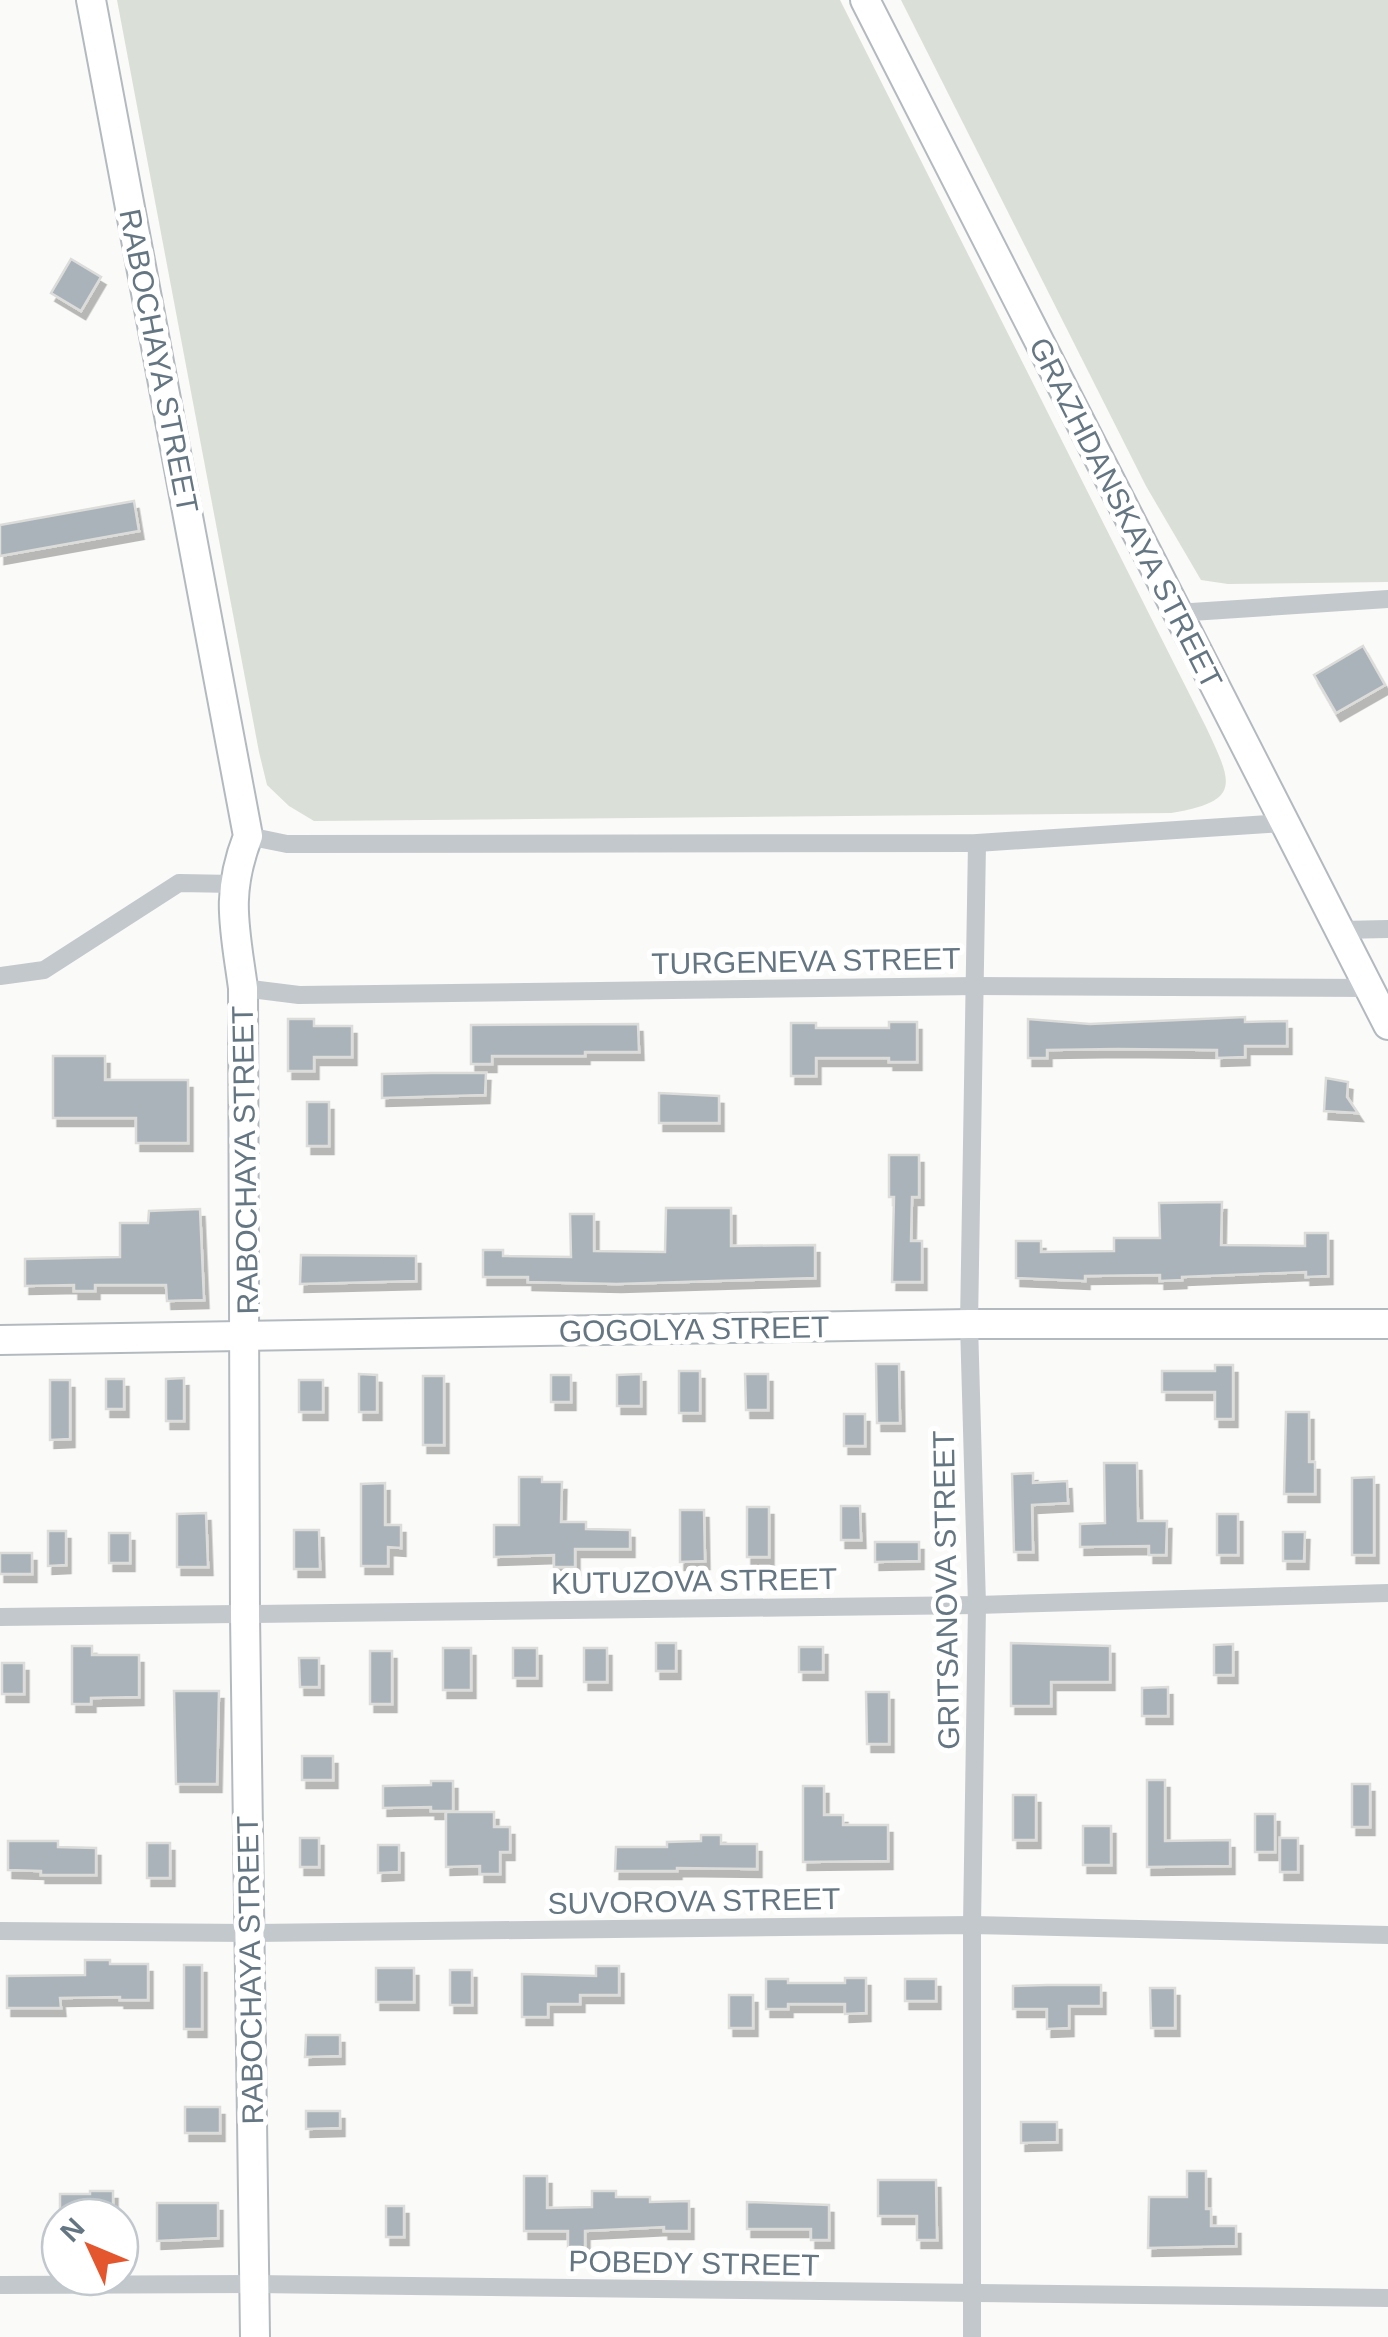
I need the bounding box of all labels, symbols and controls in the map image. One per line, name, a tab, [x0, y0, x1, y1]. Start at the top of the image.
street label: RABOCHAYA STREET	[113, 206, 205, 516]
street label: GRAZHDANSKAYA STREET	[1023, 332, 1229, 694]
street label: TURGENEVA STREET	[651, 942, 961, 980]
street label: RABOCHAYA STREET	[226, 1005, 264, 1315]
street label: GOGOLYA STREET	[558, 1310, 830, 1348]
street label: GRITSANOVA STREET	[927, 1430, 965, 1750]
street label: KUTUZOVA STREET	[551, 1562, 837, 1600]
street label: RABOCHAYA STREET	[231, 1815, 269, 2125]
street label: SUVOROVA STREET	[547, 1882, 841, 1920]
north arrow	[40, 2197, 140, 2297]
text: N	[54, 2212, 91, 2248]
street label: POBEDY STREET	[568, 2244, 820, 2282]

